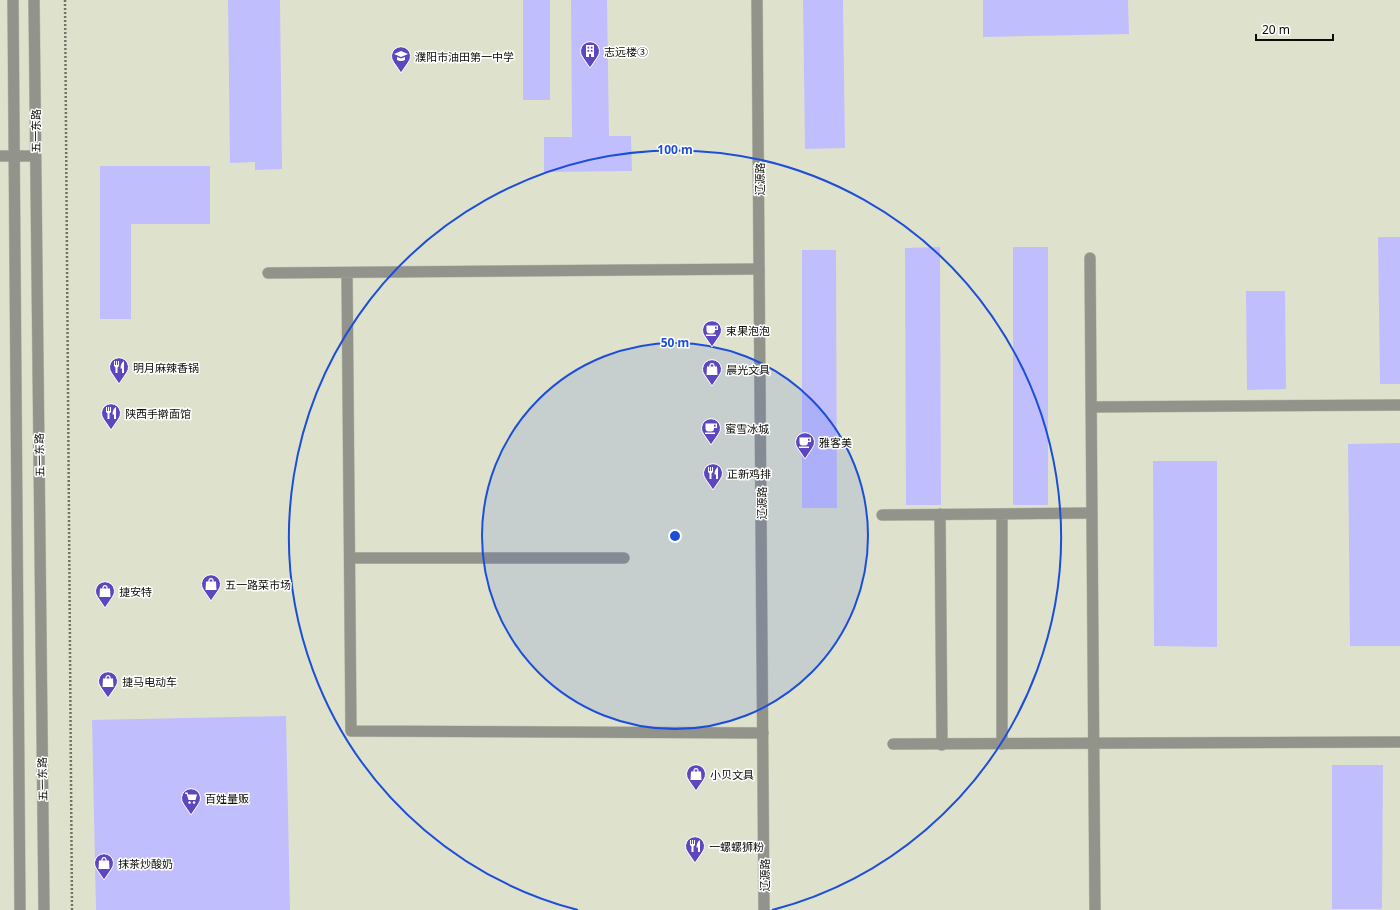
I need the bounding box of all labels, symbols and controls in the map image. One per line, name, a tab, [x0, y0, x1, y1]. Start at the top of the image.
scale bar	[1256, 16, 1333, 42]
text: 20 m	[1262, 21, 1290, 38]
building icon: 志远楼③	[579, 40, 601, 68]
place label: 志远楼③	[604, 44, 648, 59]
school or university icon: 濮阳市油田第一中学	[390, 45, 412, 73]
place label: 濮阳市油田第一中学	[415, 49, 514, 64]
street label: 五一东路	[28, 109, 43, 153]
text: 100 m	[657, 141, 693, 158]
street label: 辽源路	[752, 163, 767, 196]
cafe icon: 束果泡泡	[701, 319, 723, 347]
place label: 束果泡泡	[726, 323, 770, 338]
text: 50 m	[661, 334, 689, 351]
restaurant icon: 明月麻辣香锅	[108, 356, 130, 384]
shop icon: 晨光文具	[701, 358, 723, 386]
place label: 明月麻辣香锅	[133, 360, 199, 375]
place label: 晨光文具	[726, 362, 770, 377]
restaurant icon: 陕西手擀面馆	[100, 402, 122, 430]
place label: 陕西手擀面馆	[125, 406, 191, 421]
cafe icon: 蜜雪冰城	[700, 417, 722, 445]
place label: 蜜雪冰城	[725, 421, 769, 436]
cafe icon: 雅客美	[794, 431, 816, 459]
street label: 五一东路	[31, 433, 47, 477]
place label: 雅客美	[819, 435, 852, 450]
restaurant icon: 正新鸡排	[702, 462, 724, 490]
place label: 正新鸡排	[727, 466, 771, 481]
street label: 辽源路	[754, 487, 769, 520]
centre of rings	[668, 529, 682, 543]
shop icon: 五一路菜市场	[200, 573, 222, 601]
place label: 五一路菜市场	[225, 577, 291, 592]
shop icon: 捷安特	[94, 580, 116, 608]
place label: 捷安特	[119, 584, 152, 599]
shop icon: 捷马电动车	[97, 670, 119, 698]
place label: 捷马电动车	[122, 674, 177, 689]
street label: 五一东路	[34, 757, 50, 801]
shop icon: 小贝文具	[685, 763, 707, 791]
place label: 小贝文具	[710, 767, 754, 782]
supermarket icon: 百姓量贩	[180, 787, 202, 815]
place label: 百姓量贩	[205, 791, 249, 806]
restaurant icon: 一螺螺狮粉	[684, 835, 706, 863]
place label: 一螺螺狮粉	[709, 839, 764, 854]
shop icon: 抹茶炒酸奶	[93, 852, 115, 880]
place label: 抹茶炒酸奶	[118, 856, 173, 871]
street label: 辽源路	[757, 859, 772, 892]

